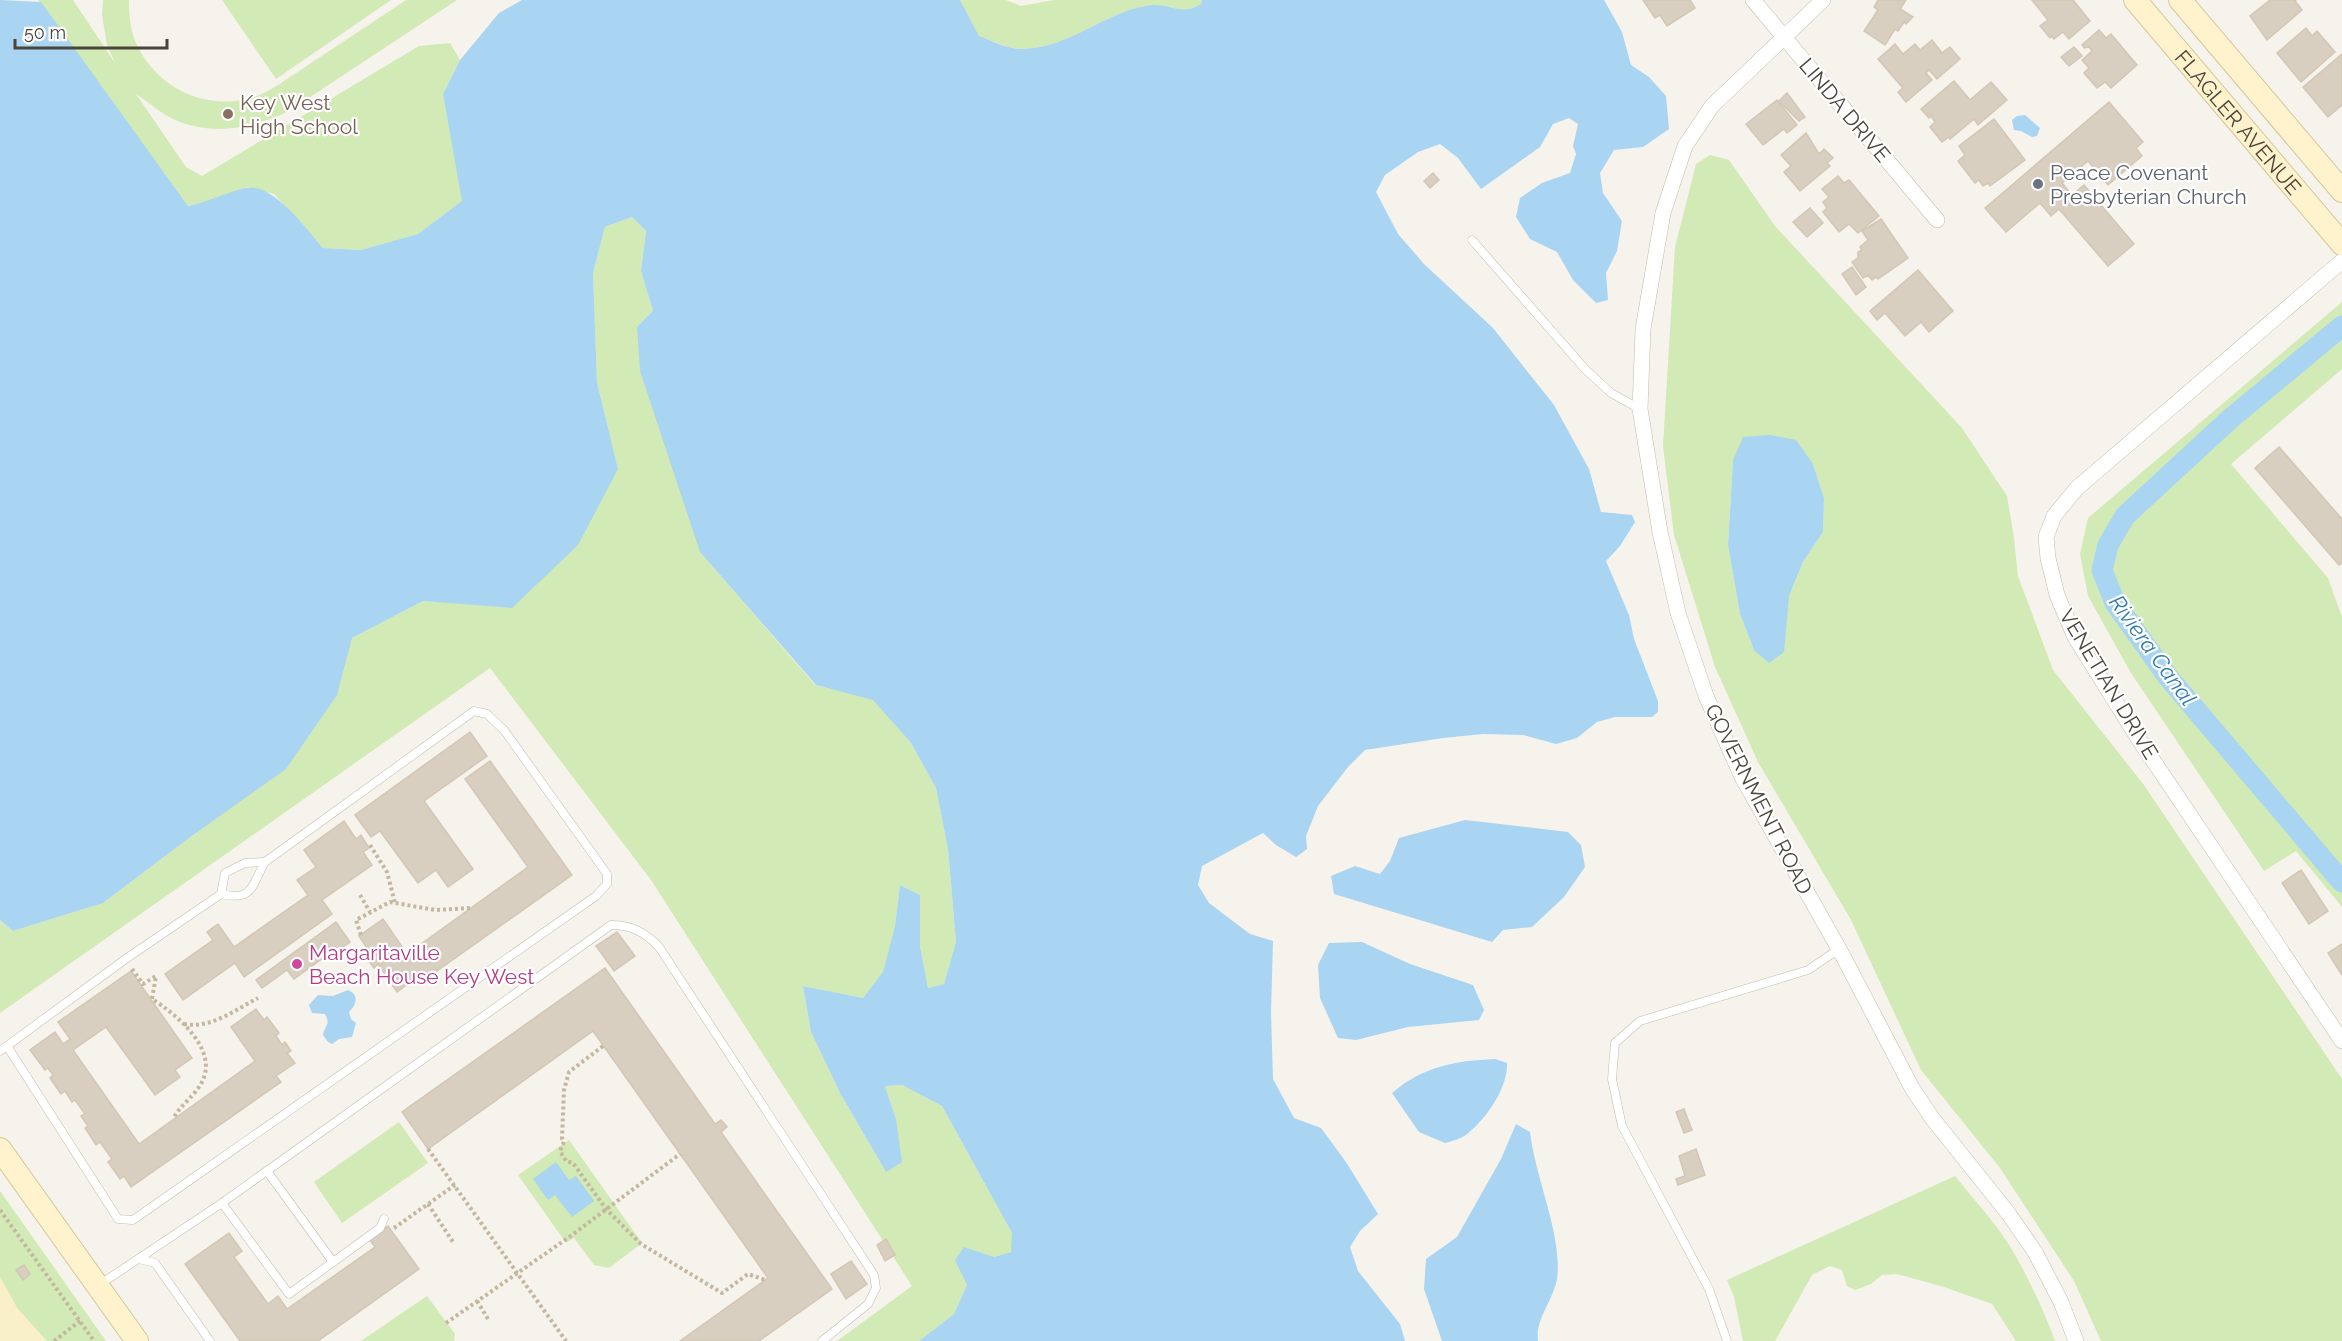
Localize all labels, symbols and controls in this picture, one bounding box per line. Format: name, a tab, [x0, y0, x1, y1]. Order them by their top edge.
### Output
scale bar	[15, 12, 166, 50]
text: 50 m	[24, 22, 66, 43]
street label: FLAGLER AVENUE	[2170, 45, 2307, 199]
street label: LINDA DRIVE	[1794, 53, 1896, 167]
place label: Key West High School	[240, 90, 358, 139]
marker: Key West High School	[221, 107, 235, 121]
place label: Peace Covenant Presbyterian Church	[2050, 160, 2247, 209]
marker: Peace Covenant Presbyterian Church	[2031, 177, 2045, 191]
water label: Riviera Canal	[2104, 590, 2202, 711]
street label: VENETIAN DRIVE	[2054, 604, 2164, 764]
street label: GOVERNMENT ROAD	[1700, 700, 1818, 898]
place label: Margaritaville Beach House Key West	[309, 940, 534, 989]
marker: Margaritaville Beach House Key West	[290, 957, 304, 971]

